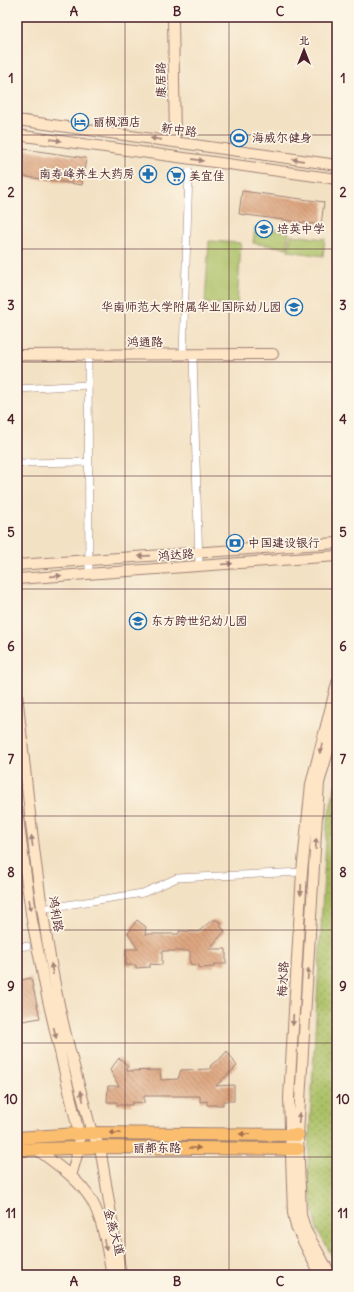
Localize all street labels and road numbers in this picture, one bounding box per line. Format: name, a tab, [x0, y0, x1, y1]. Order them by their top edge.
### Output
street label: 康居路	[153, 62, 168, 98]
street label: 新中路	[160, 120, 198, 139]
street label: 鸿通路	[127, 334, 163, 349]
street label: 鸿达路	[157, 546, 194, 563]
street label: 鸿利路	[46, 895, 67, 933]
street label: 梅水路	[274, 961, 291, 997]
street label: 丽都东路	[133, 1140, 181, 1155]
street label: 金燕大道	[101, 1207, 128, 1257]

